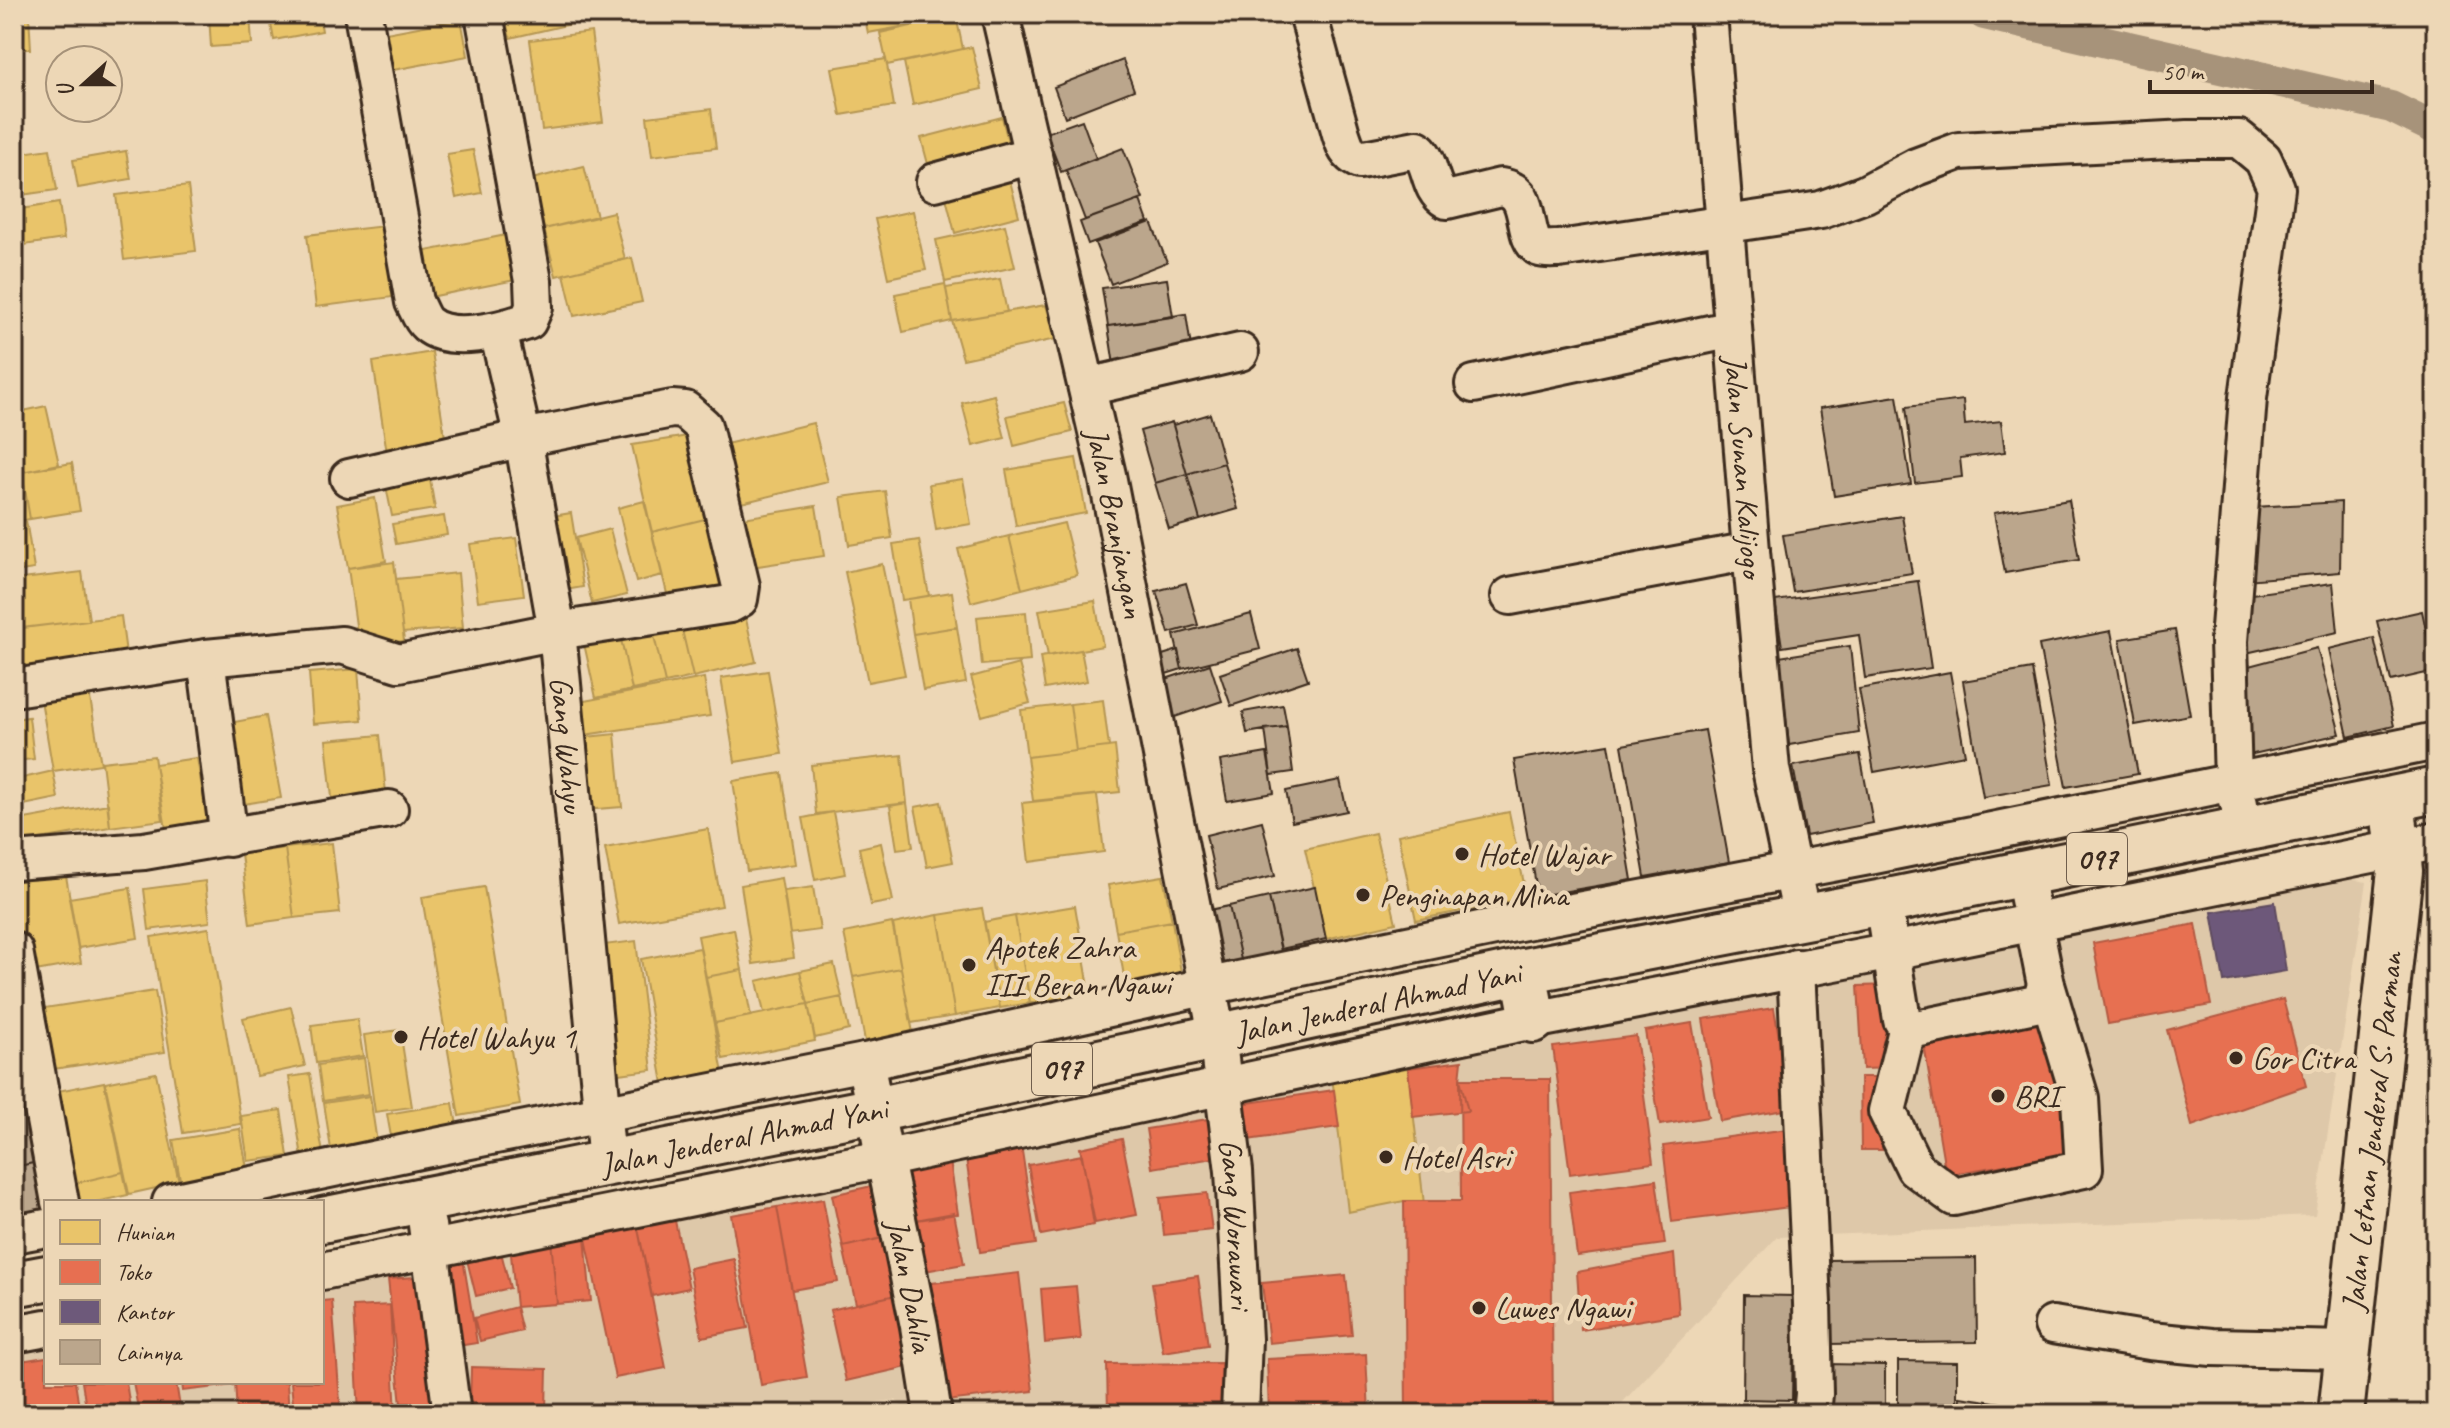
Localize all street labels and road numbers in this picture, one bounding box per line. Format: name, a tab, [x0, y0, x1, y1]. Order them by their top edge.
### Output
street label: Jalan Sunan Kalijogo	[1714, 352, 1774, 583]
street label: Jalan Branjangan	[1075, 422, 1155, 622]
street label: Gang Wahyu	[540, 675, 594, 817]
road number: 097	[2067, 833, 2127, 885]
street label: Jalan Letnan Jenderal S. Parman	[2332, 948, 2412, 1315]
street label: Jalan Jenderal Ahmad Yani	[1229, 951, 1528, 1054]
road number: 097	[1032, 1043, 1092, 1095]
street label: Jalan Jenderal Ahmad Yani	[595, 1087, 895, 1186]
street label: Gang Worawari	[1209, 1137, 1262, 1314]
street label: Jalan Dahlia	[876, 1214, 943, 1357]

